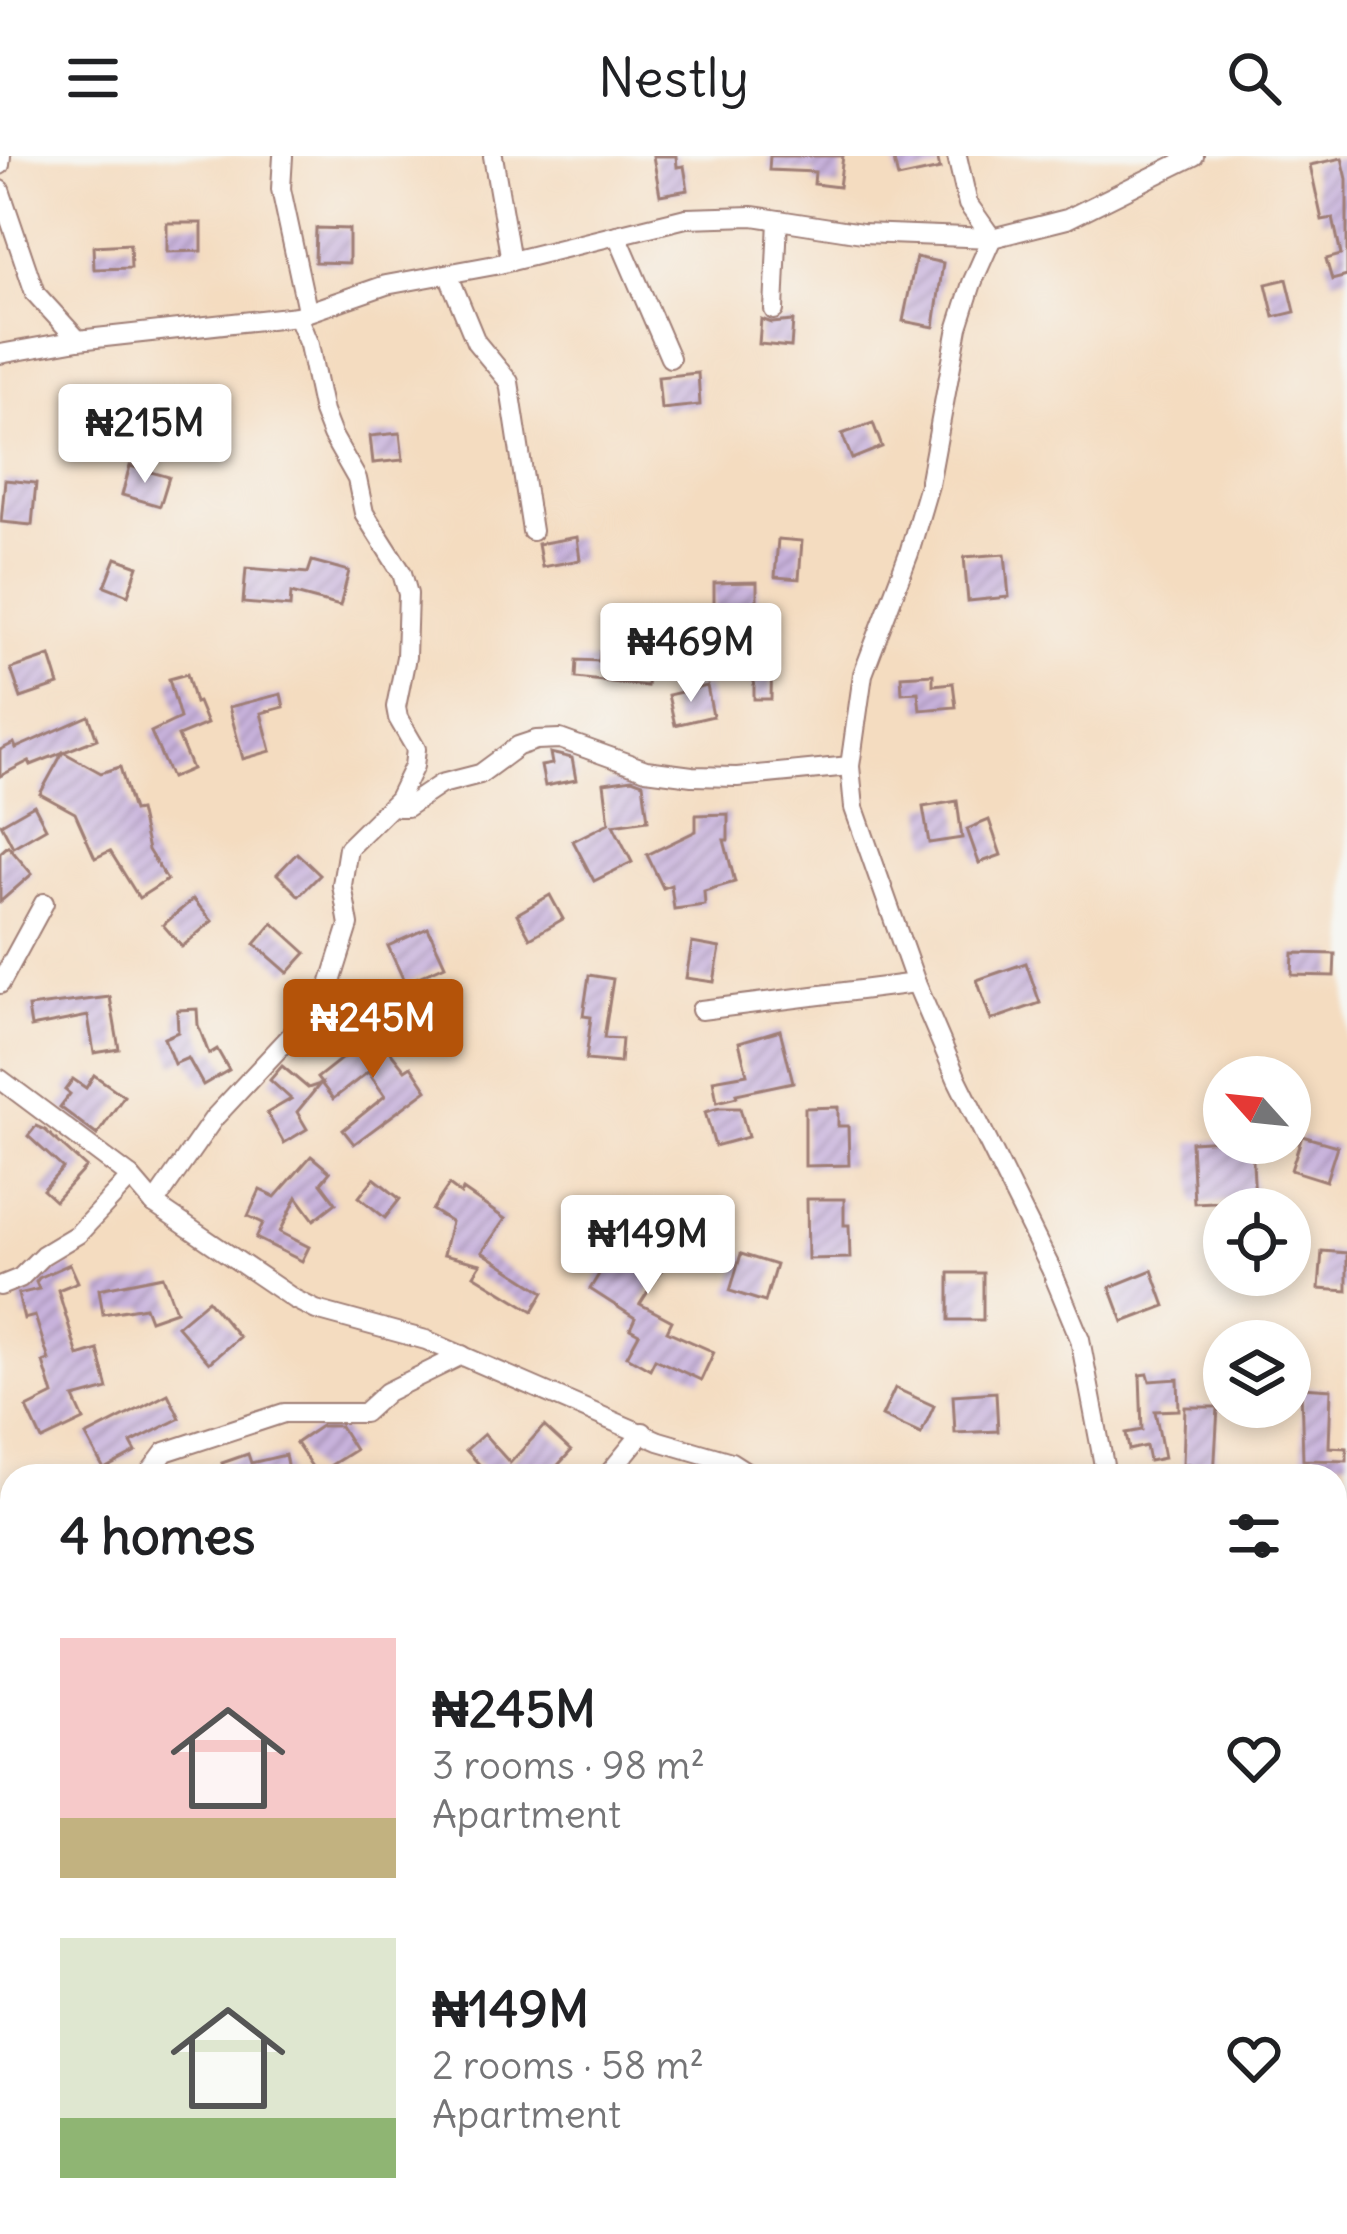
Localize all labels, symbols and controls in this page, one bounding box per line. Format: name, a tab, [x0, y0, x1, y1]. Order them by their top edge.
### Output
text: Nestly	[598, 44, 749, 112]
icon: menu	[60, 45, 126, 111]
icon: search	[1221, 45, 1287, 111]
pin: ₦215M	[61, 384, 229, 486]
text: ₦215M	[85, 398, 205, 447]
pin: ₦469M	[607, 603, 775, 705]
text: ₦469M	[627, 617, 755, 666]
pin: ₦245M	[289, 979, 457, 1081]
text: ₦245M	[310, 993, 436, 1042]
north arrow	[1203, 1056, 1311, 1164]
map controls	[1203, 1056, 1311, 1428]
button: locate	[1203, 1188, 1311, 1296]
pin: ₦149M	[564, 1195, 732, 1297]
text: ₦149M	[588, 1209, 708, 1258]
button: layers	[1203, 1320, 1311, 1428]
icon: filters	[1221, 1503, 1287, 1569]
text: 4 homes	[60, 1504, 255, 1568]
text: ₦245M	[432, 1677, 596, 1741]
icon: home	[156, 1686, 300, 1830]
icon: heart	[1221, 1725, 1287, 1791]
text: 3 rooms · 98 m²	[432, 1741, 705, 1790]
text: Apartment	[432, 1790, 621, 1839]
text: ₦149M	[432, 1977, 589, 2041]
icon: home	[156, 1986, 300, 2130]
icon: heart	[1221, 2025, 1287, 2091]
text: 2 rooms · 58 m²	[432, 2041, 704, 2090]
text: Apartment	[432, 2090, 621, 2139]

